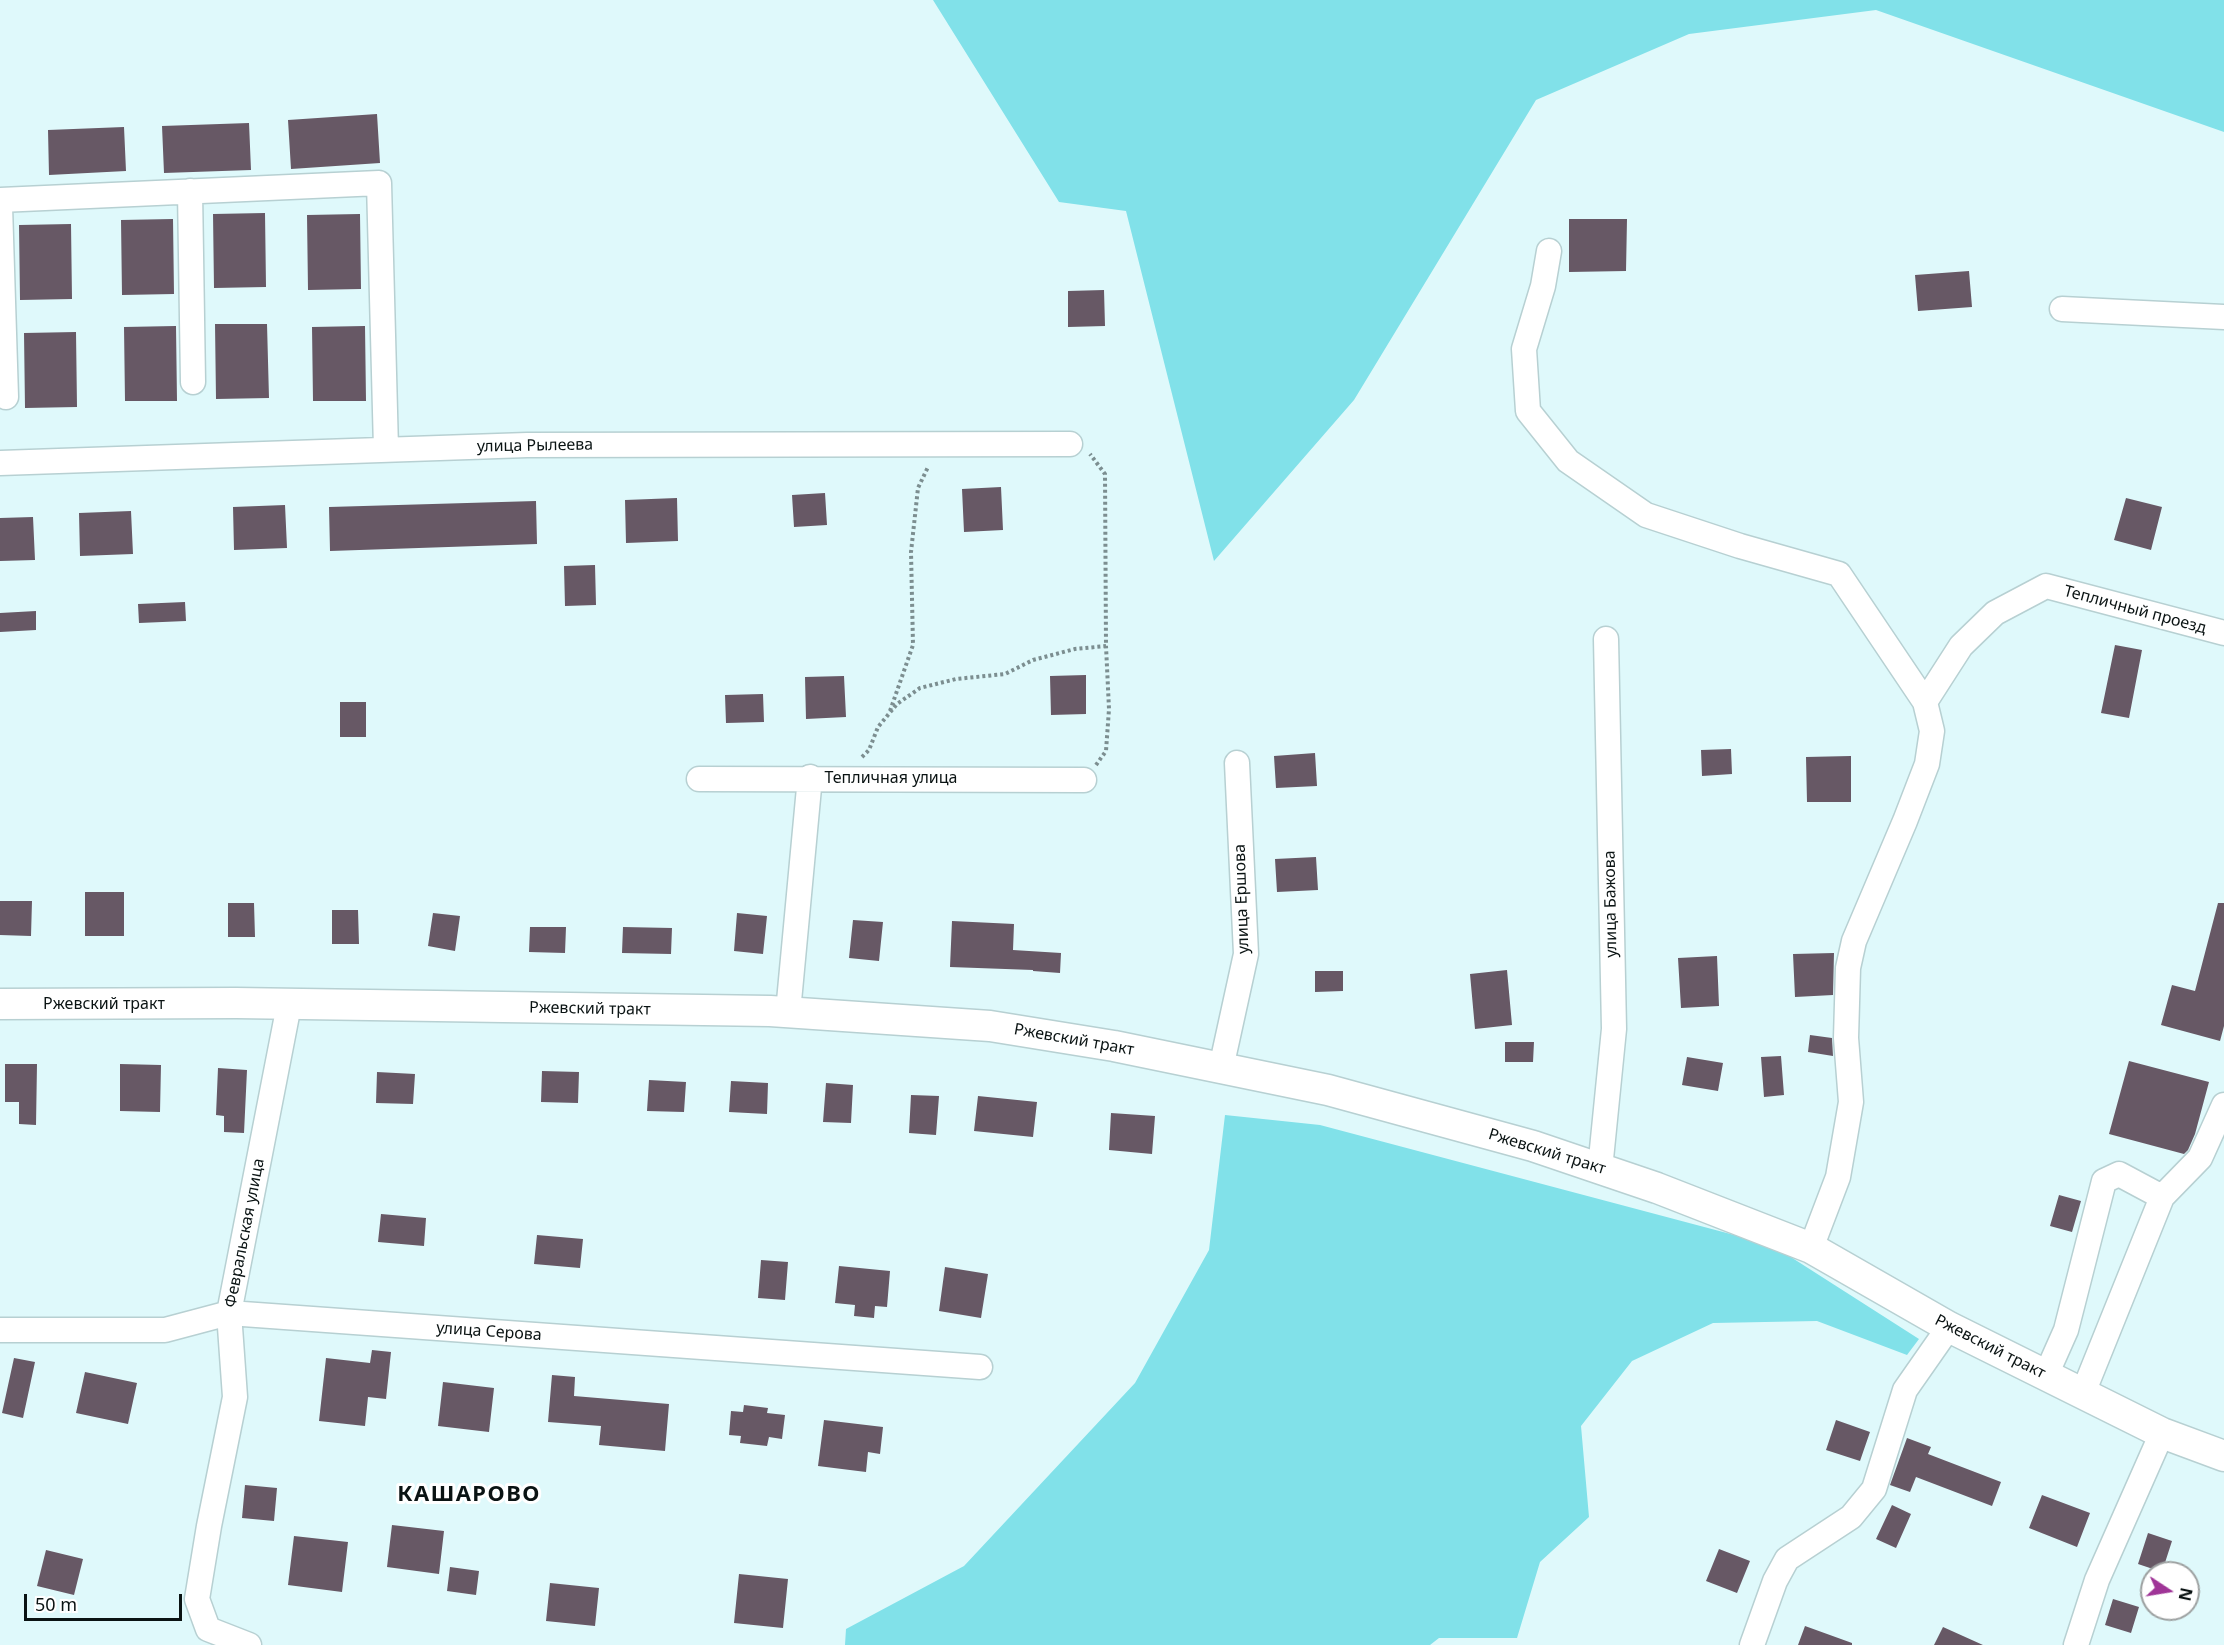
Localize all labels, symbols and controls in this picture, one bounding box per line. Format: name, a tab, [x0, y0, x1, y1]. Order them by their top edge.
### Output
street label: улица Рылеева	[477, 435, 593, 457]
street label: Тепличный проезд	[2062, 582, 2208, 638]
street label: Тепличная улица	[825, 768, 957, 788]
street label: улица Ершова	[1230, 844, 1254, 954]
street label: улица Бажова	[1600, 850, 1622, 958]
street label: Ржевский тракт	[43, 994, 165, 1014]
street label: Ржевский тракт	[529, 998, 651, 1020]
street label: Ржевский тракт	[1012, 1020, 1136, 1060]
street label: Ржевский тракт	[1486, 1125, 1608, 1179]
street label: Февральская улица	[221, 1157, 269, 1309]
street label: Ржевский тракт	[1931, 1311, 2049, 1383]
street label: улица Серова	[436, 1319, 542, 1345]
district label: КАШАРОВО	[397, 1482, 541, 1508]
north arrow	[2140, 1561, 2200, 1621]
scale bar	[27, 1582, 184, 1620]
text: N	[2174, 1586, 2198, 1603]
text: 50 m	[35, 1592, 77, 1616]

